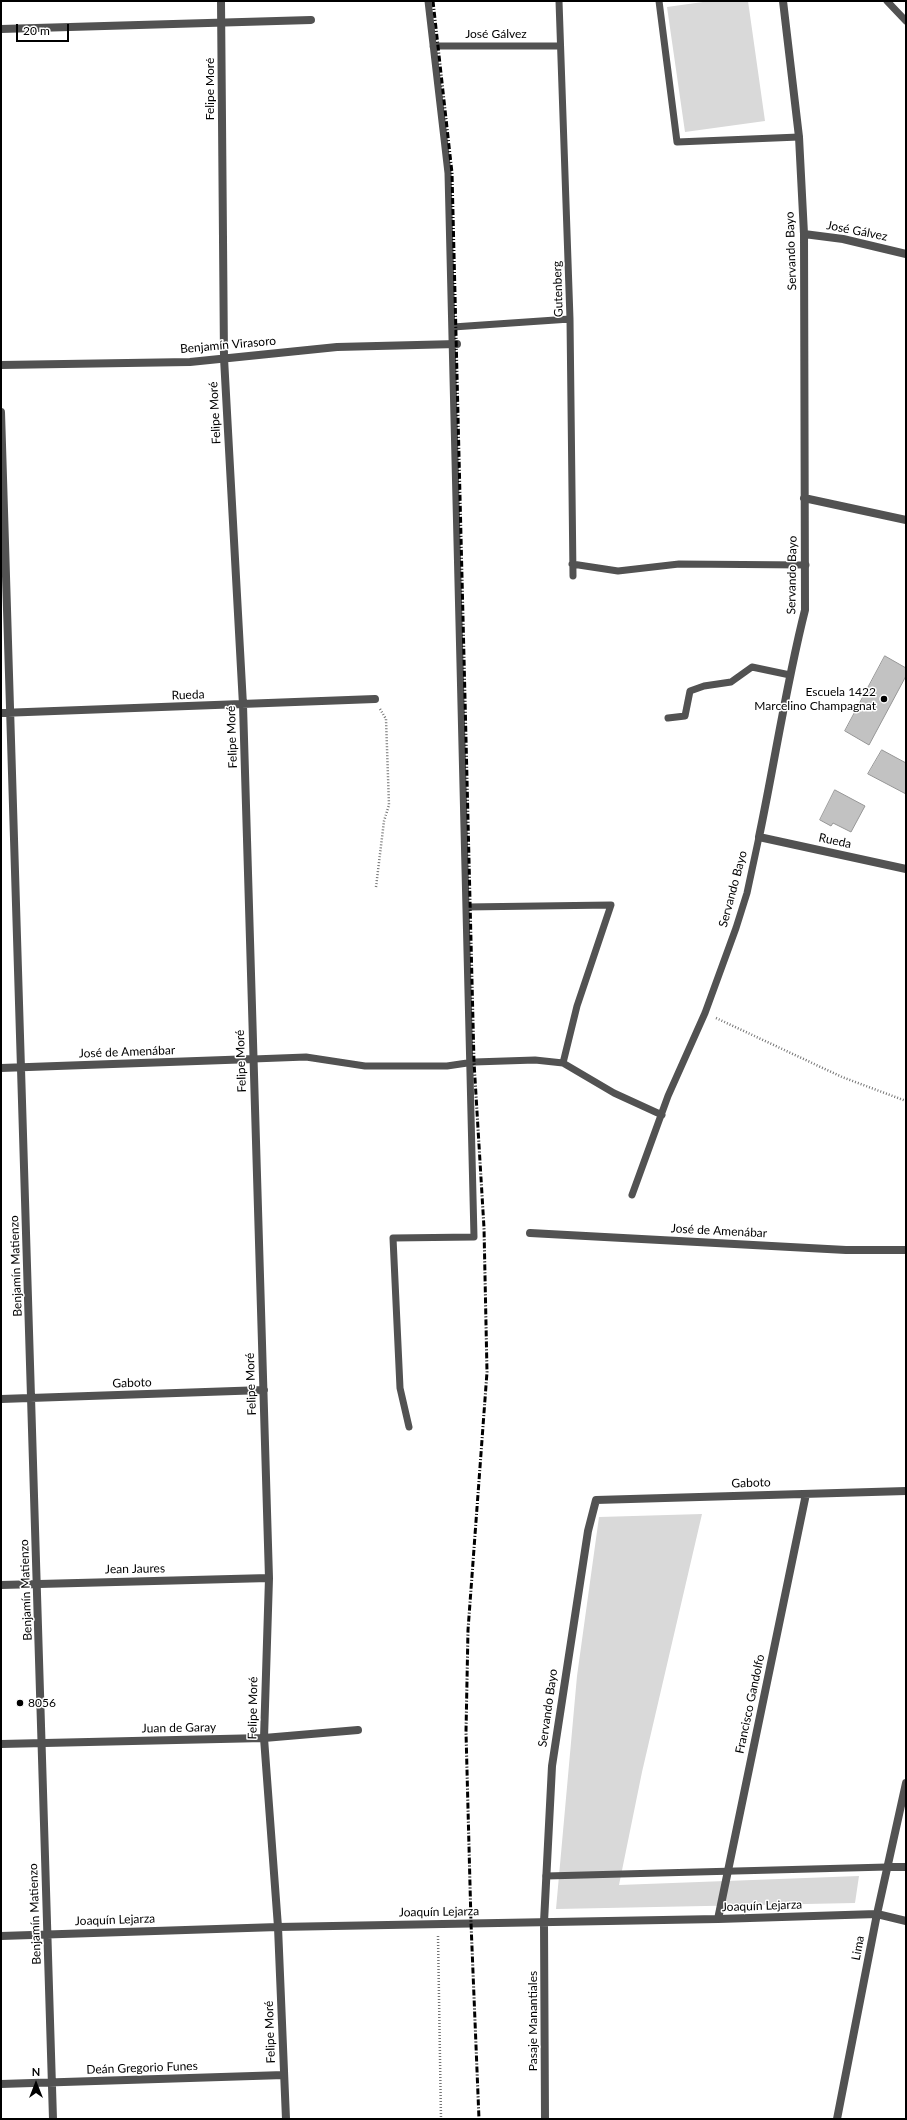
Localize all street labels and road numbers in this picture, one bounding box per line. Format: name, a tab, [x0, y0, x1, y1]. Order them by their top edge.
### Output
street label: José Gálvez	[465, 27, 527, 41]
street label: Felipe Moré	[203, 58, 217, 120]
street label: Servando Bayo	[782, 211, 800, 291]
street label: José Gálvez	[825, 218, 889, 244]
street label: Gutenberg	[550, 261, 566, 317]
street label: Benjamín Virasoro	[179, 334, 277, 356]
street label: Felipe Moré	[206, 381, 224, 445]
street label: Servando Bayo	[784, 535, 800, 615]
street label: Rueda	[171, 687, 205, 703]
street label: Felipe Moré	[224, 705, 240, 769]
street label: Rueda	[817, 831, 853, 851]
street label: Servando Bayo	[716, 849, 750, 929]
street label: Felipe Moré	[233, 1029, 249, 1093]
street label: José de Amenábar	[79, 1043, 175, 1061]
street label: Benjamín Matienzo	[7, 1215, 25, 1317]
street label: José de Amenábar	[670, 1221, 768, 1241]
street label: Felipe Moré	[243, 1352, 259, 1416]
street label: Gaboto	[112, 1375, 152, 1391]
street label: Gaboto	[731, 1475, 771, 1491]
street label: Benjamín Matienzo	[17, 1539, 35, 1641]
street label: Jean Jaures	[105, 1561, 165, 1577]
street label: Francisco Gandolfo	[732, 1653, 768, 1755]
street label: Servando Bayo	[535, 1668, 561, 1748]
street label: Felipe Moré	[245, 1677, 261, 1739]
street label: Juan de Garay	[142, 1720, 216, 1736]
street label: Benjamín Matienzo	[26, 1863, 44, 1965]
street label: Joaquín Lejarza	[722, 1897, 802, 1915]
street label: Joaquín Lejarza	[399, 1904, 479, 1920]
street label: Joaquín Lejarza	[75, 1911, 155, 1929]
street label: Lima	[849, 1934, 867, 1962]
street label: Pasaje Manantiales	[526, 1971, 540, 2071]
street label: Felipe Moré	[262, 2000, 278, 2064]
street label: Deán Gregorio Funes	[86, 2059, 198, 2077]

